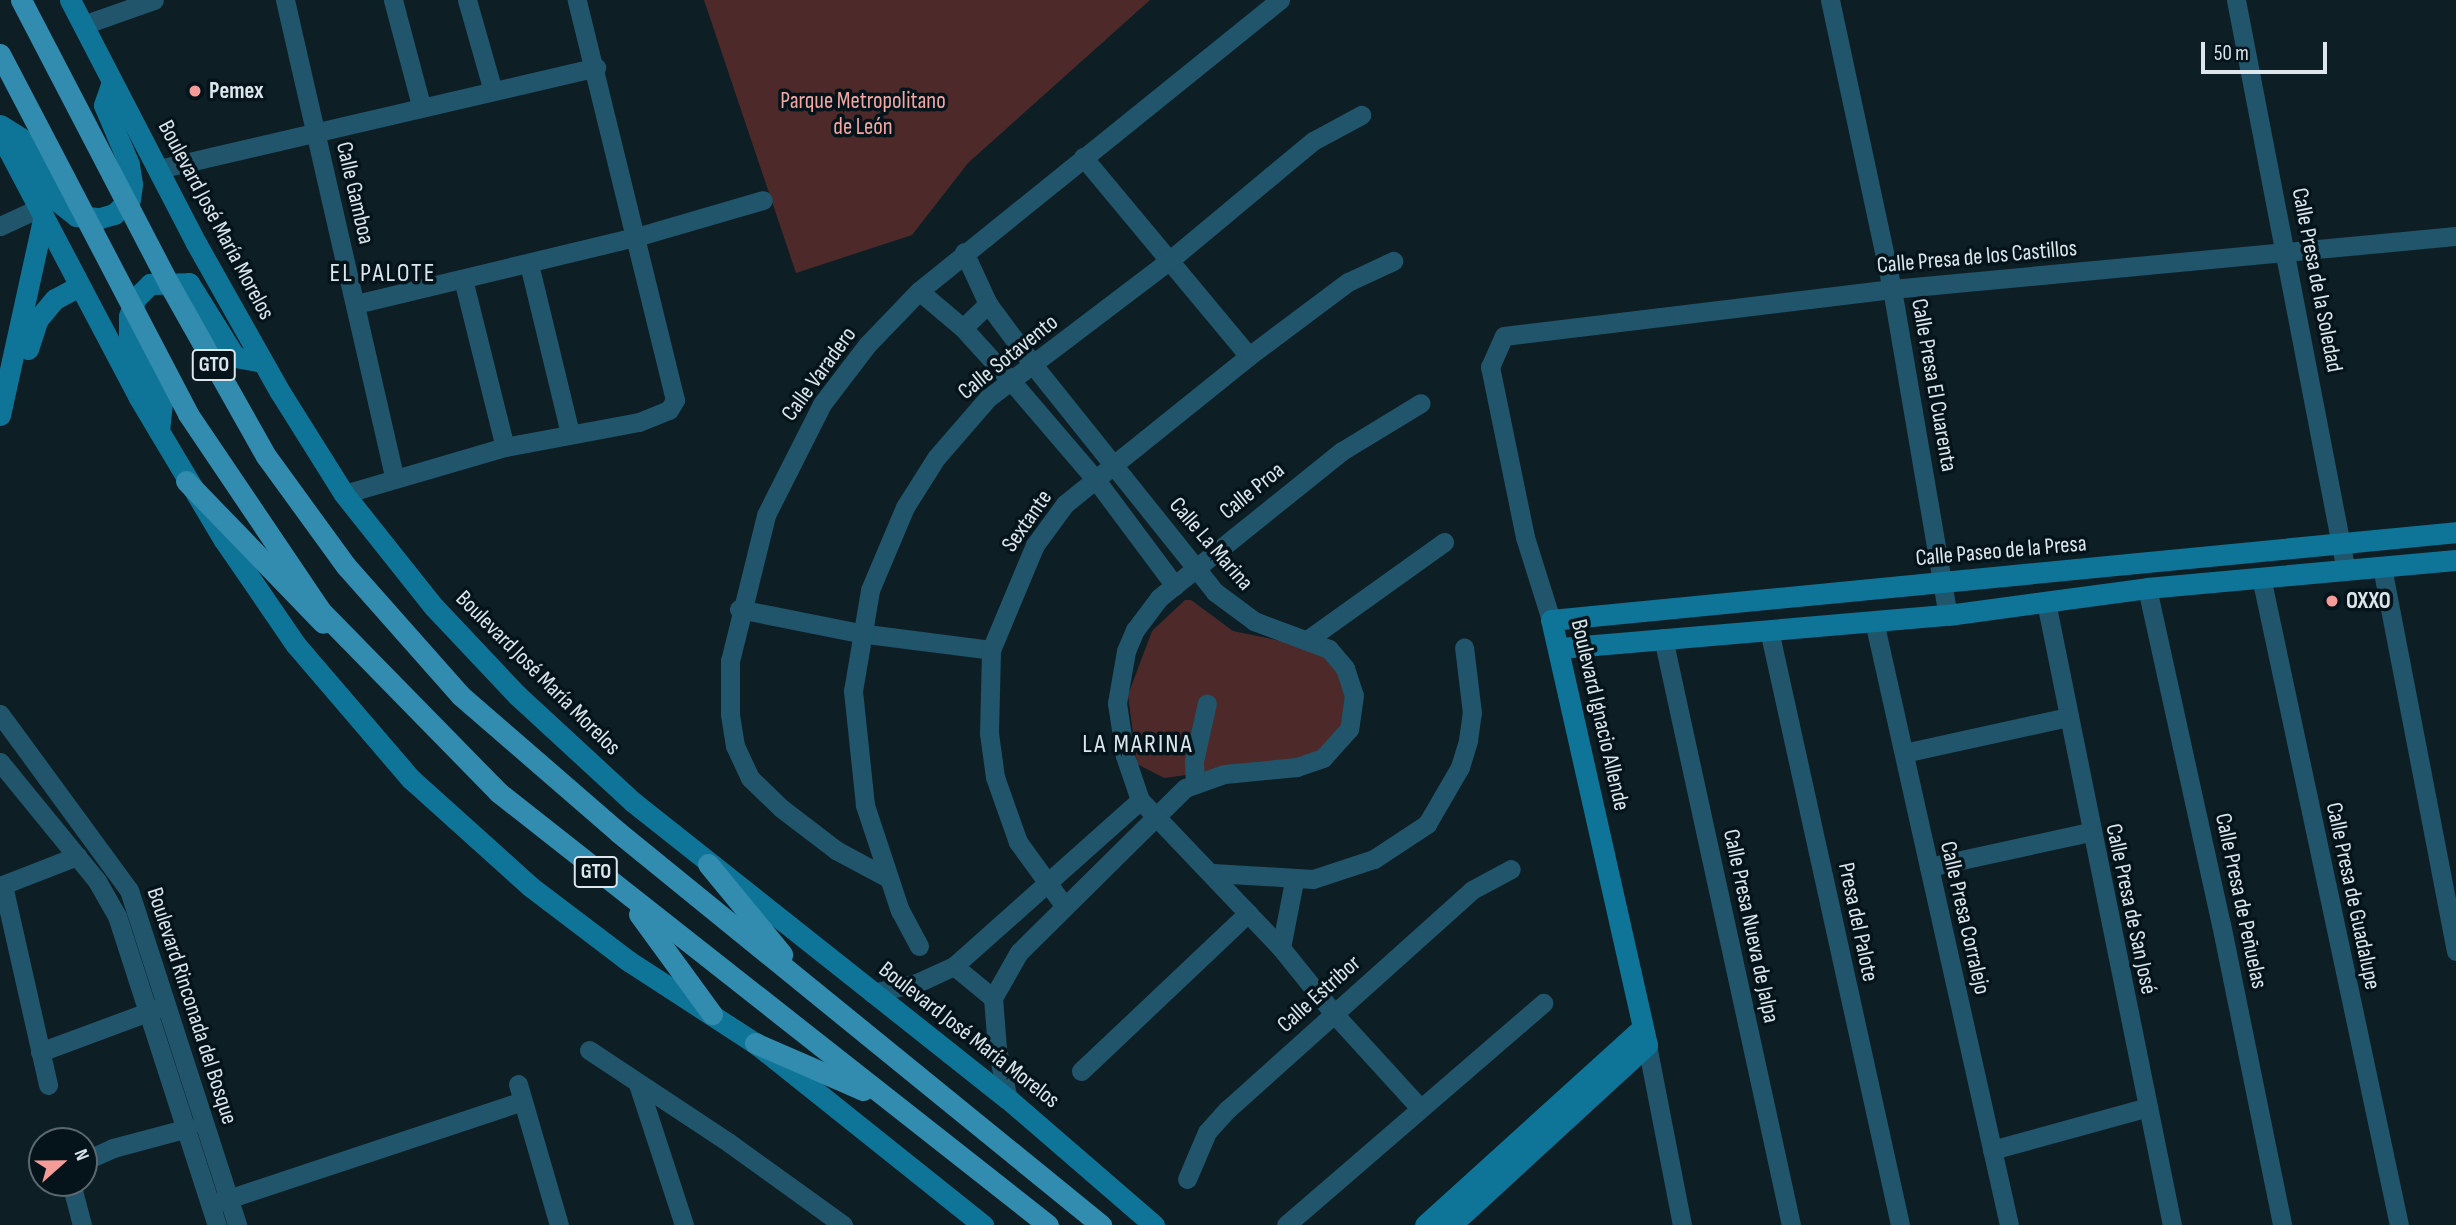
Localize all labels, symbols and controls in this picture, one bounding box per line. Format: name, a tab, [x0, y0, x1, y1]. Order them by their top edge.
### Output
scale bar	[2204, 28, 2330, 72]
text: 50 m	[2214, 41, 2249, 66]
place label: Pemex	[209, 77, 264, 105]
marker: Pemex	[187, 83, 203, 99]
park label: Parque Metropolitano de León	[780, 87, 946, 141]
street label: Boulevard José María Morelos	[152, 116, 280, 324]
street label: Calle Gamboa	[330, 139, 380, 247]
street label: Calle Presa de la Soledad	[2286, 185, 2348, 375]
street label: Calle Presa de los Castillos	[1876, 235, 2078, 279]
district label: EL PALOTE	[331, 258, 435, 290]
street label: Calle Presa El Cuarenta	[1905, 296, 1963, 474]
street label: Calle Sotavento	[953, 308, 1063, 406]
street label: Calle Varadero	[776, 322, 862, 426]
road number: GTO	[191, 348, 237, 382]
street label: Calle Proa	[1214, 457, 1290, 525]
street label: Sextante	[996, 485, 1058, 557]
street label: Calle La Marina	[1163, 492, 1259, 596]
street label: Calle Paseo de la Presa	[1914, 530, 2088, 572]
street label: Boulevard José María Morelos	[450, 585, 626, 761]
place label: OXXO	[2346, 587, 2391, 615]
marker: OXXO	[2324, 593, 2340, 609]
street label: Boulevard Ignacio Allende	[1565, 617, 1635, 813]
district label: LA MARINA	[1083, 729, 1193, 761]
street label: Calle Presa de Guadalupe	[2320, 800, 2386, 992]
street label: Calle Presa de Peñuelas	[2209, 811, 2273, 991]
street label: Calle Presa de San José	[2099, 821, 2163, 997]
street label: Calle Presa Nueva de Jalpa	[1717, 827, 1785, 1025]
street label: Calle Presa Corralejo	[1934, 839, 1996, 997]
road number: GTO	[573, 854, 619, 890]
street label: Presa del Palote	[1832, 860, 1884, 984]
street label: Boulevard Rinconada del Bosque	[141, 884, 243, 1128]
street label: Calle Estribor	[1272, 949, 1366, 1039]
street label: Boulevard José María Morelos	[873, 956, 1065, 1114]
north arrow	[28, 1127, 98, 1197]
text: N	[69, 1146, 94, 1164]

